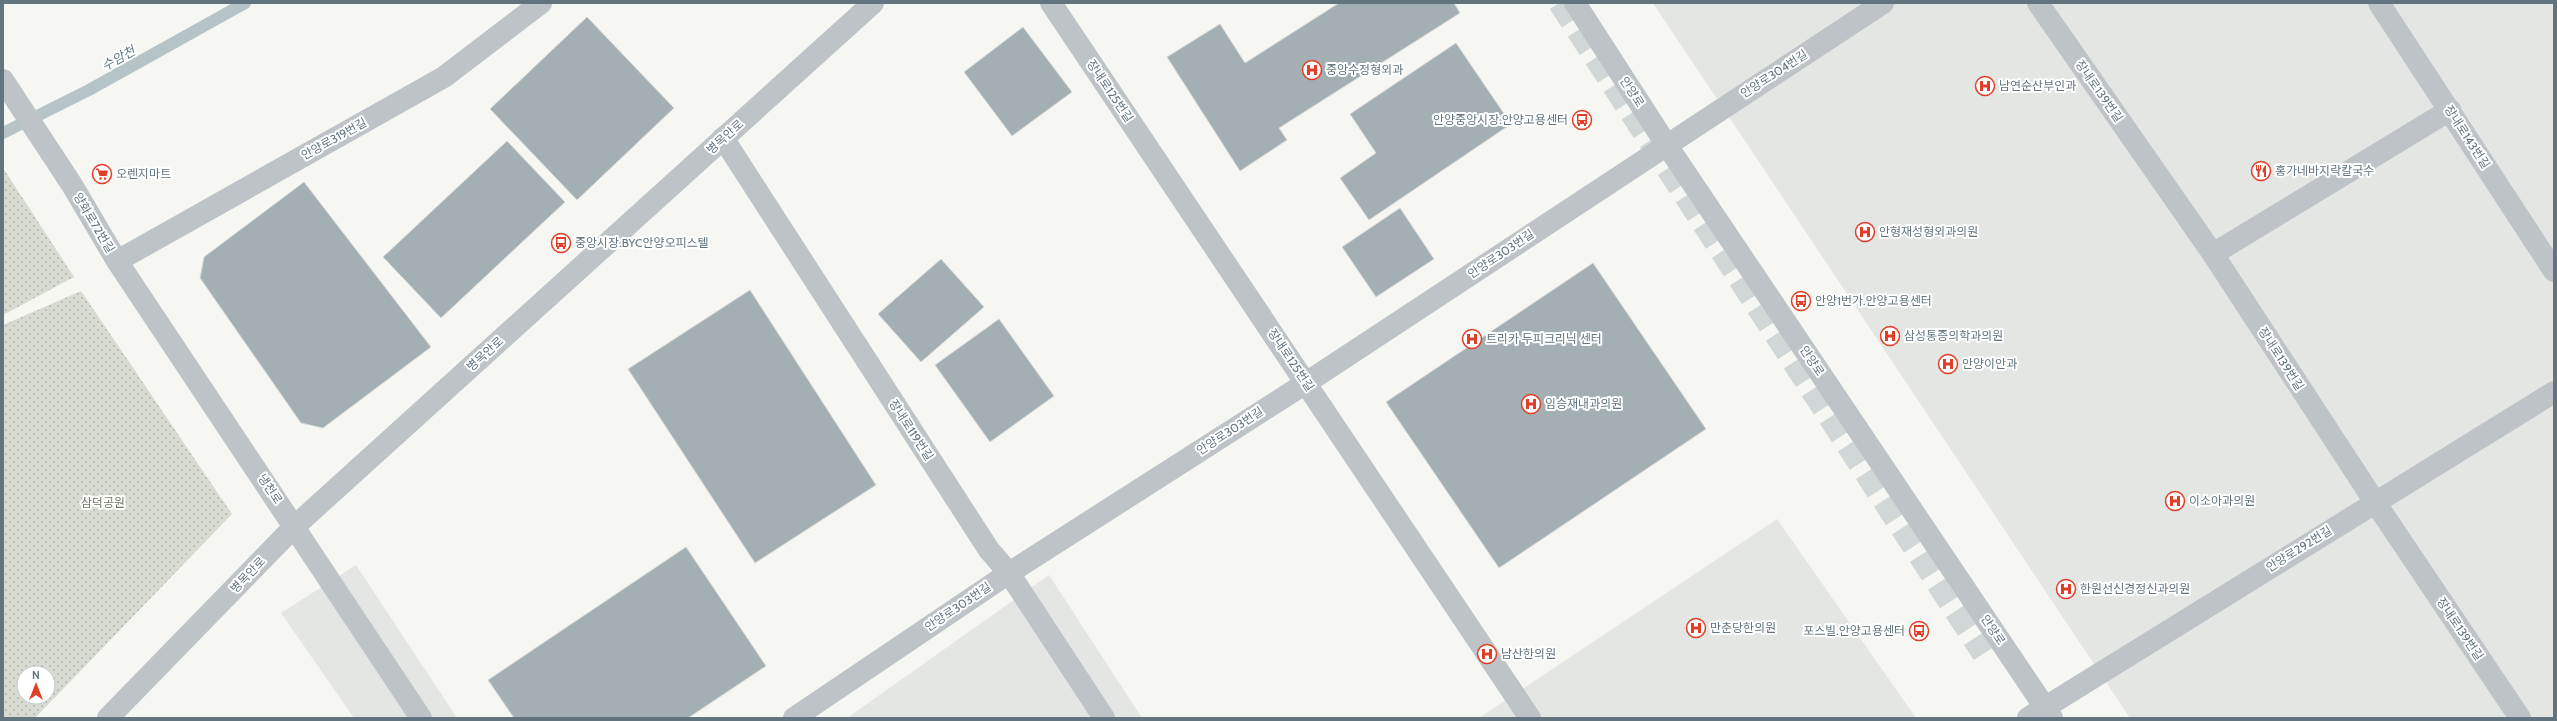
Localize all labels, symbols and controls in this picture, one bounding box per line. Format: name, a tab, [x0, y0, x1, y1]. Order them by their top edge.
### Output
water label: 수암천	[98, 42, 138, 74]
street label: 안양로304번길	[1737, 46, 1810, 101]
street label: 장내로125번길	[1084, 57, 1137, 125]
street label: 장내로139번길	[2072, 57, 2126, 125]
hospital icon: 중앙수정형외과	[1301, 59, 1323, 81]
place label: 중앙수정형외과	[1326, 62, 1403, 77]
street label: 안양로	[1617, 74, 1648, 110]
hospital icon: 남연순산부인과	[1974, 75, 1996, 97]
place label: 남연순산부인과	[1999, 78, 2076, 93]
street label: 장내로143번길	[2441, 102, 2493, 171]
bus stop icon: 안양중앙시장.안양고용센터	[1571, 109, 1593, 131]
place label: 안양중앙시장.안양고용센터	[1433, 112, 1568, 127]
street label: 안양로319번길	[298, 114, 369, 163]
street label: 병목안로	[703, 116, 746, 157]
restaurant icon: 홍가네바지락칼국수	[2250, 160, 2272, 182]
supermarket icon: 오렌지마트	[91, 163, 113, 185]
place label: 홍가네바지락칼국수	[2275, 163, 2374, 178]
place label: 오렌지마트	[116, 166, 171, 181]
street label: 양화로72번길	[71, 190, 118, 256]
hospital icon: 안형재성형외과의원	[1854, 221, 1876, 243]
place label: 안형재성형외과의원	[1879, 224, 1978, 239]
street label: 안양로303번길	[1465, 226, 1537, 281]
bus stop icon: 중앙시장.BYC안양오피스텔	[550, 232, 572, 254]
place label: 중앙시장.BYC안양오피스텔	[575, 235, 709, 250]
bus stop icon: 안양1번가.안양고용센터	[1790, 290, 1812, 312]
place label: 안양1번가.안양고용센터	[1815, 293, 1932, 308]
street label: 장내로139번길	[2255, 324, 2307, 393]
hospital icon: 삼성통증의학과의원	[1879, 325, 1901, 347]
street label: 장내로125번길	[1265, 326, 1318, 394]
hospital icon: 트리카 두피크리닉 센터	[1461, 328, 1483, 350]
place label: 삼성통증의학과의원	[1904, 328, 2003, 343]
place label: 트리카 두피크리닉 센터	[1486, 331, 1602, 346]
street label: 병목안로	[463, 333, 506, 374]
street label: 안양로	[1797, 343, 1828, 379]
hospital icon: 안양이안과	[1937, 353, 1959, 375]
place label: 안양이안과	[1962, 356, 2017, 371]
hospital icon: 임승재내과의원	[1520, 393, 1542, 415]
street label: 장내로119번길	[886, 396, 937, 463]
place label: 임승재내과의원	[1545, 396, 1622, 411]
street label: 안양로303번길	[1194, 403, 1266, 458]
street label: 냉천로	[255, 471, 286, 507]
hospital icon: 이소아과의원	[2164, 490, 2186, 512]
place label: 이소아과의원	[2189, 493, 2255, 508]
park label: 삼덕공원	[81, 495, 125, 510]
street label: 안양로292번길	[2263, 522, 2334, 575]
street label: 병목안로	[227, 554, 268, 596]
hospital icon: 한원선신경정신과의원	[2055, 578, 2077, 600]
street label: 안양로303번길	[922, 579, 994, 634]
place label: 한원선신경정신과의원	[2080, 581, 2190, 596]
street label: 장내로139번길	[2434, 595, 2487, 663]
street label: 안양로	[1978, 612, 2009, 648]
hospital icon: 만춘당한의원	[1685, 617, 1707, 639]
place label: 만춘당한의원	[1710, 620, 1776, 635]
bus stop icon: 포스빌.안양고용센터	[1908, 620, 1930, 642]
place label: 포스빌.안양고용센터	[1803, 623, 1905, 638]
hospital icon: 남산한의원	[1476, 643, 1498, 665]
place label: 남산한의원	[1501, 646, 1556, 661]
north arrow	[16, 665, 56, 705]
text: N	[32, 668, 40, 682]

